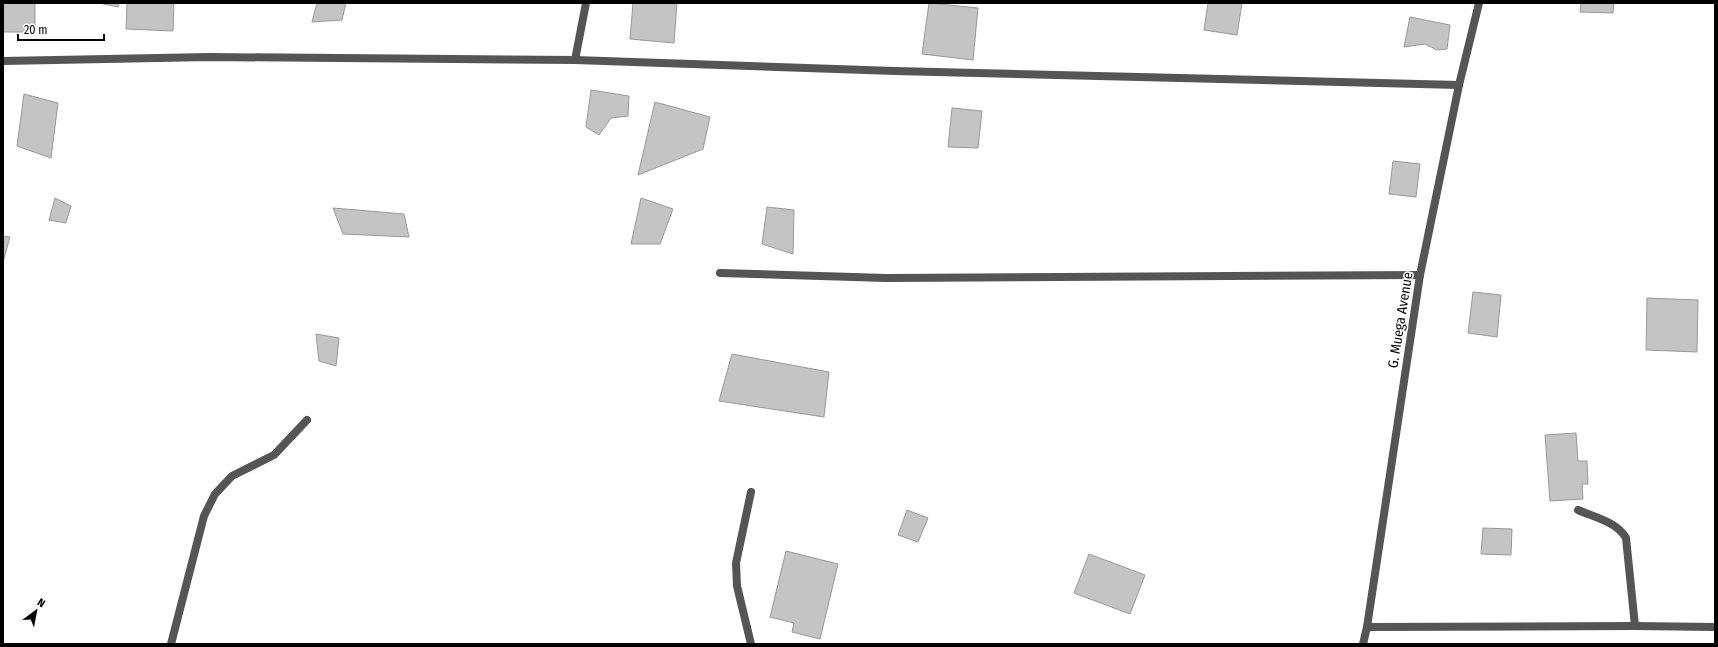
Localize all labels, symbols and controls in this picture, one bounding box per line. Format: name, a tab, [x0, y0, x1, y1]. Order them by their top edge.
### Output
scale bar	[18, 16, 104, 42]
text: 20 m	[24, 23, 48, 37]
street label: G. Muega Avenue	[1385, 271, 1416, 369]
north arrow	[16, 591, 56, 631]
text: N	[35, 596, 47, 610]

